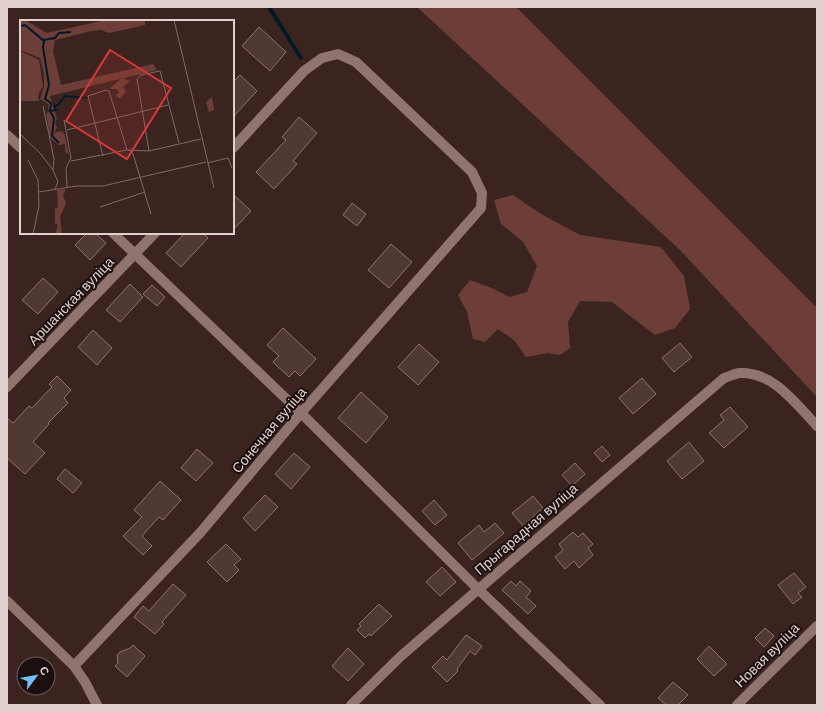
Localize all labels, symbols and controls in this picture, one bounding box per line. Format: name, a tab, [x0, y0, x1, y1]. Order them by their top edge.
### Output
inset map	[20, 20, 234, 234]
street label: Аршанская вуліца	[24, 253, 117, 348]
street label: Сонечная вуліца	[228, 383, 310, 476]
street label: Прыгарадная вуліца	[471, 479, 581, 578]
street label: Новая вуліца	[731, 619, 803, 690]
north arrow	[16, 656, 56, 696]
text: С	[37, 664, 53, 677]

